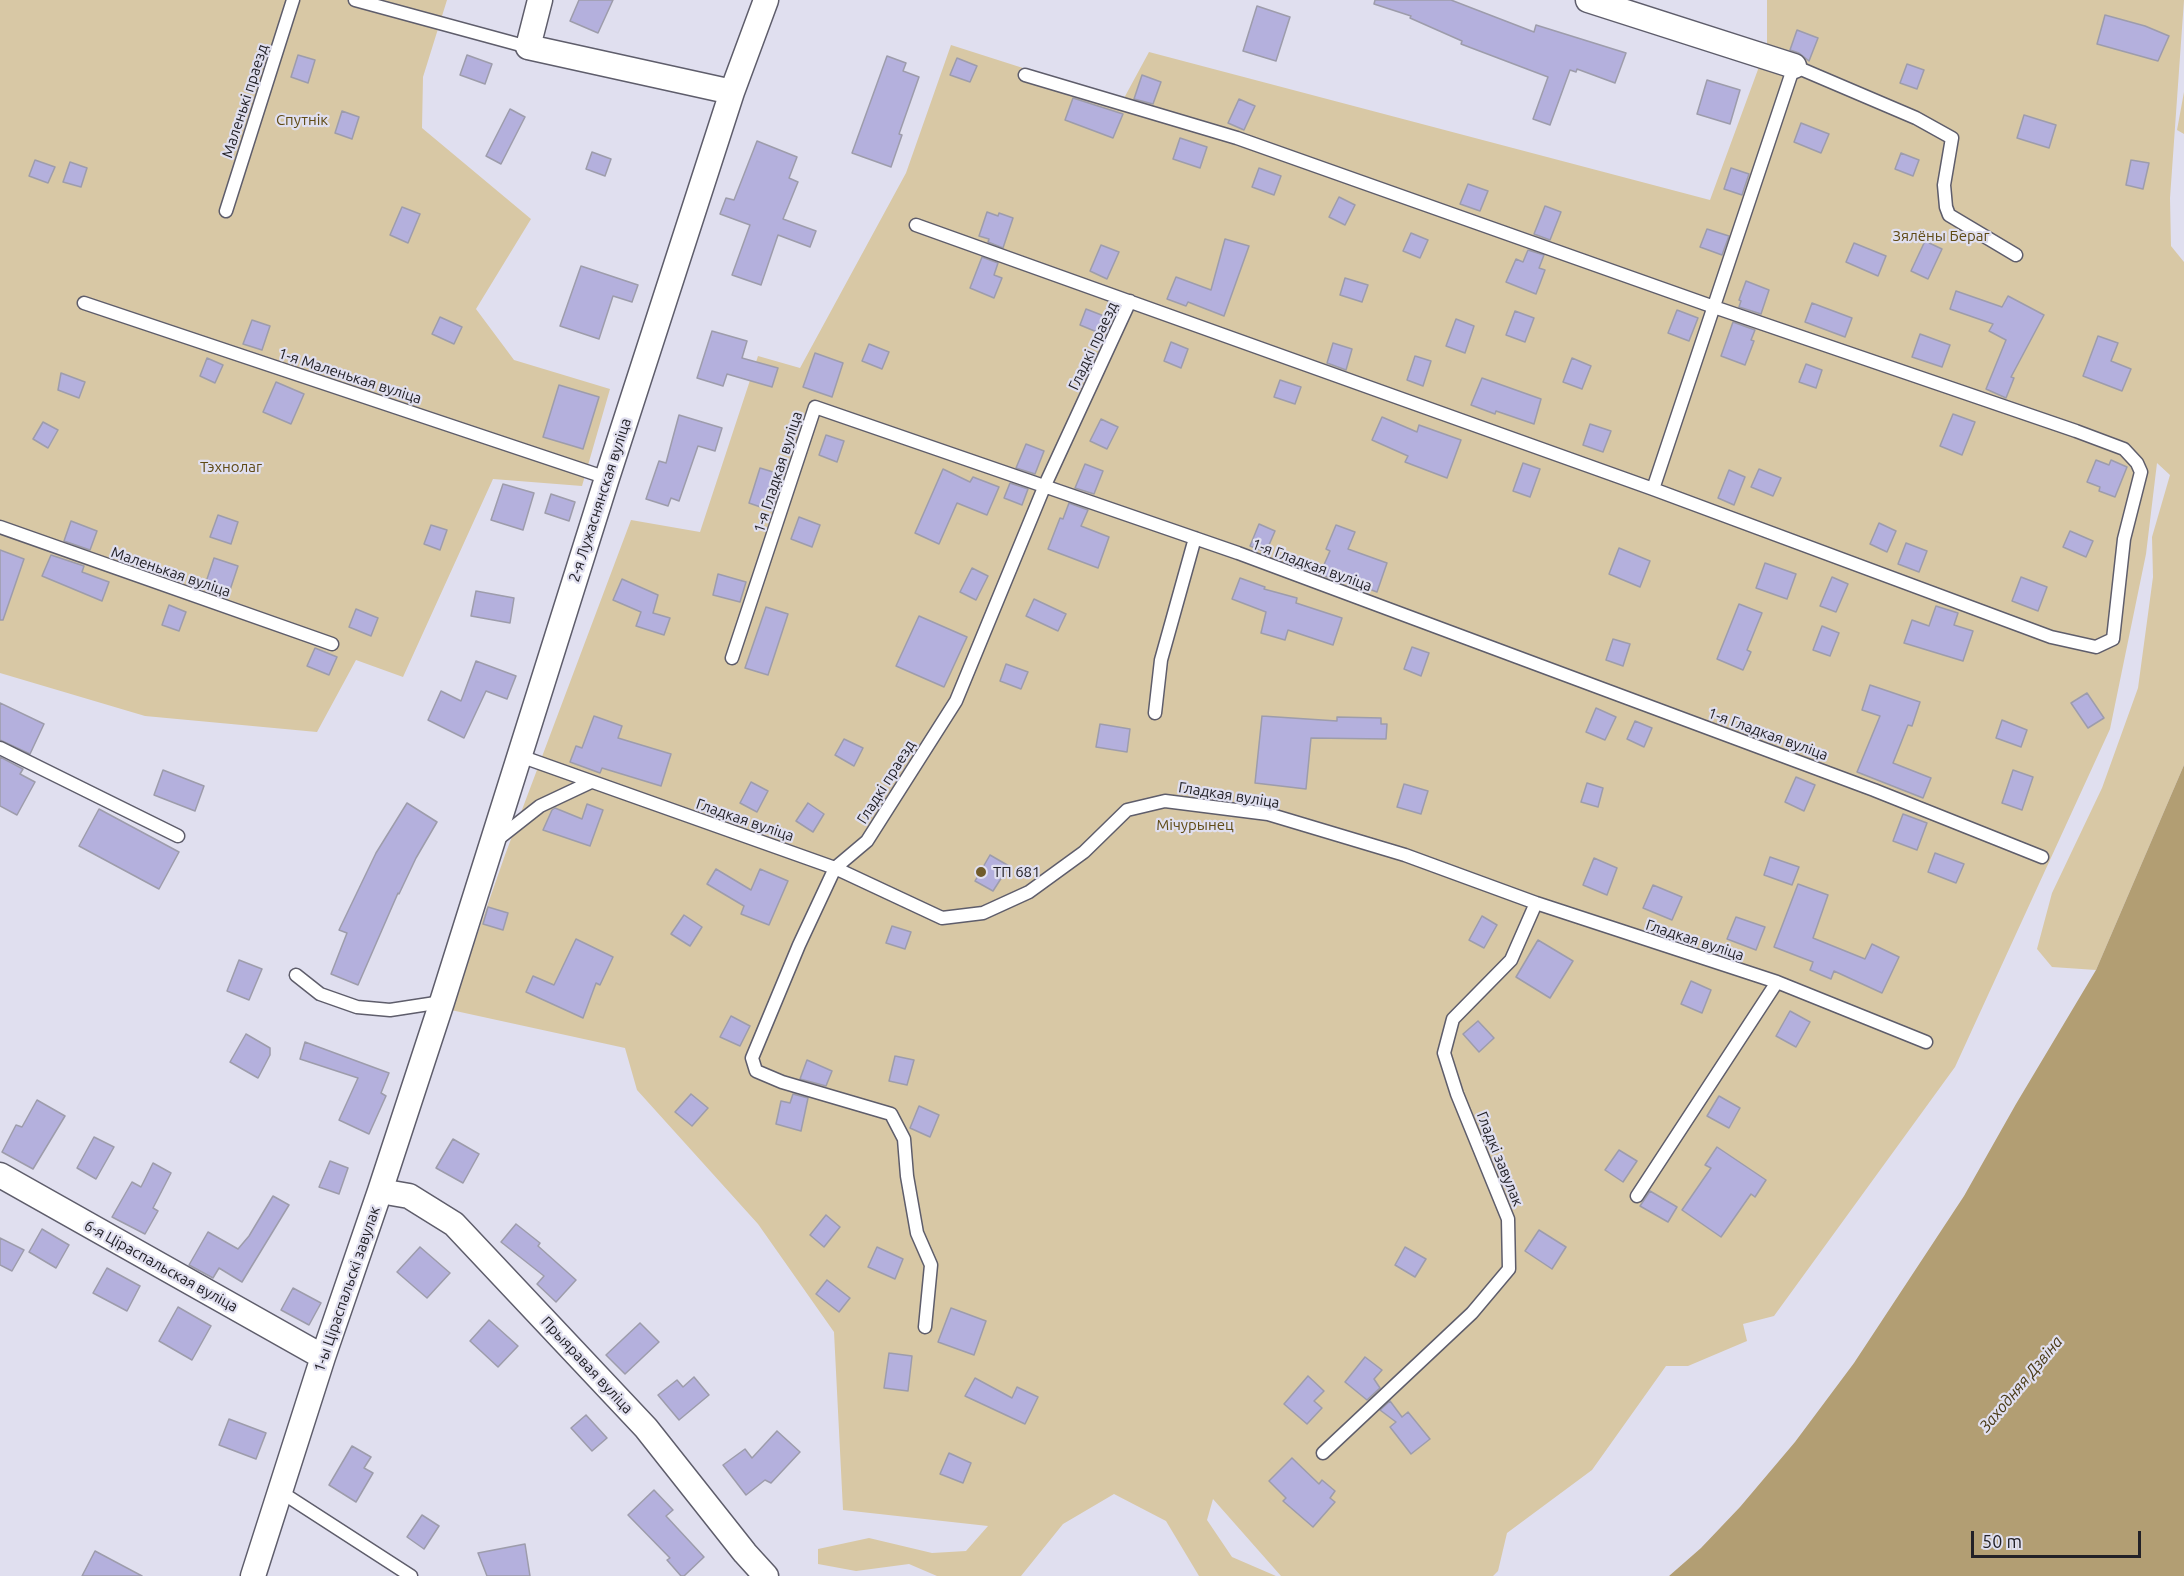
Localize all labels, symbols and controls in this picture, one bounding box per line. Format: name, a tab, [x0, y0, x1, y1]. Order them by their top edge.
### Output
street label: Маленькі праезд	[218, 42, 272, 160]
park label: Спутнік	[276, 111, 328, 129]
park label: Зялёны Бераг	[1893, 227, 1989, 245]
street label: Гладкі праезд	[1065, 299, 1121, 393]
street label: 1-я Маленькая вуліца	[276, 344, 424, 408]
street label: 1-я Гладкая вуліца	[750, 409, 806, 535]
street label: 2-я Лужаснянская вуліца	[565, 416, 635, 584]
park label: Тэхнолаг	[200, 458, 262, 476]
street label: 1-я Гладкая вуліца	[1249, 535, 1375, 595]
street label: Маленькая вуліца	[109, 543, 233, 601]
street label: 1-я Гладкая вуліца	[1705, 704, 1831, 764]
street label: Гладкі праезд	[853, 737, 919, 827]
street label: Гладкая вуліца	[1177, 778, 1281, 812]
street label: Гладкая вуліца	[694, 795, 796, 845]
park label: Мічурынец	[1156, 816, 1234, 834]
place label: ТП 681	[993, 863, 1041, 881]
marker: ТП 681	[974, 865, 988, 879]
street label: Гладкая вуліца	[1644, 916, 1746, 964]
street label: Гладкі завулак	[1473, 1109, 1527, 1209]
street label: 1-ы Ціраспальскі завулак	[310, 1204, 384, 1374]
street label: 6-я Ціраспальская вуліца	[81, 1216, 241, 1316]
street label: Прыяравая вуліца	[537, 1313, 637, 1417]
water label: Заходняя Дзвіна	[1975, 1332, 2067, 1436]
scale bar	[1974, 1519, 2144, 1557]
text: 50 m	[1982, 1531, 2022, 1551]

